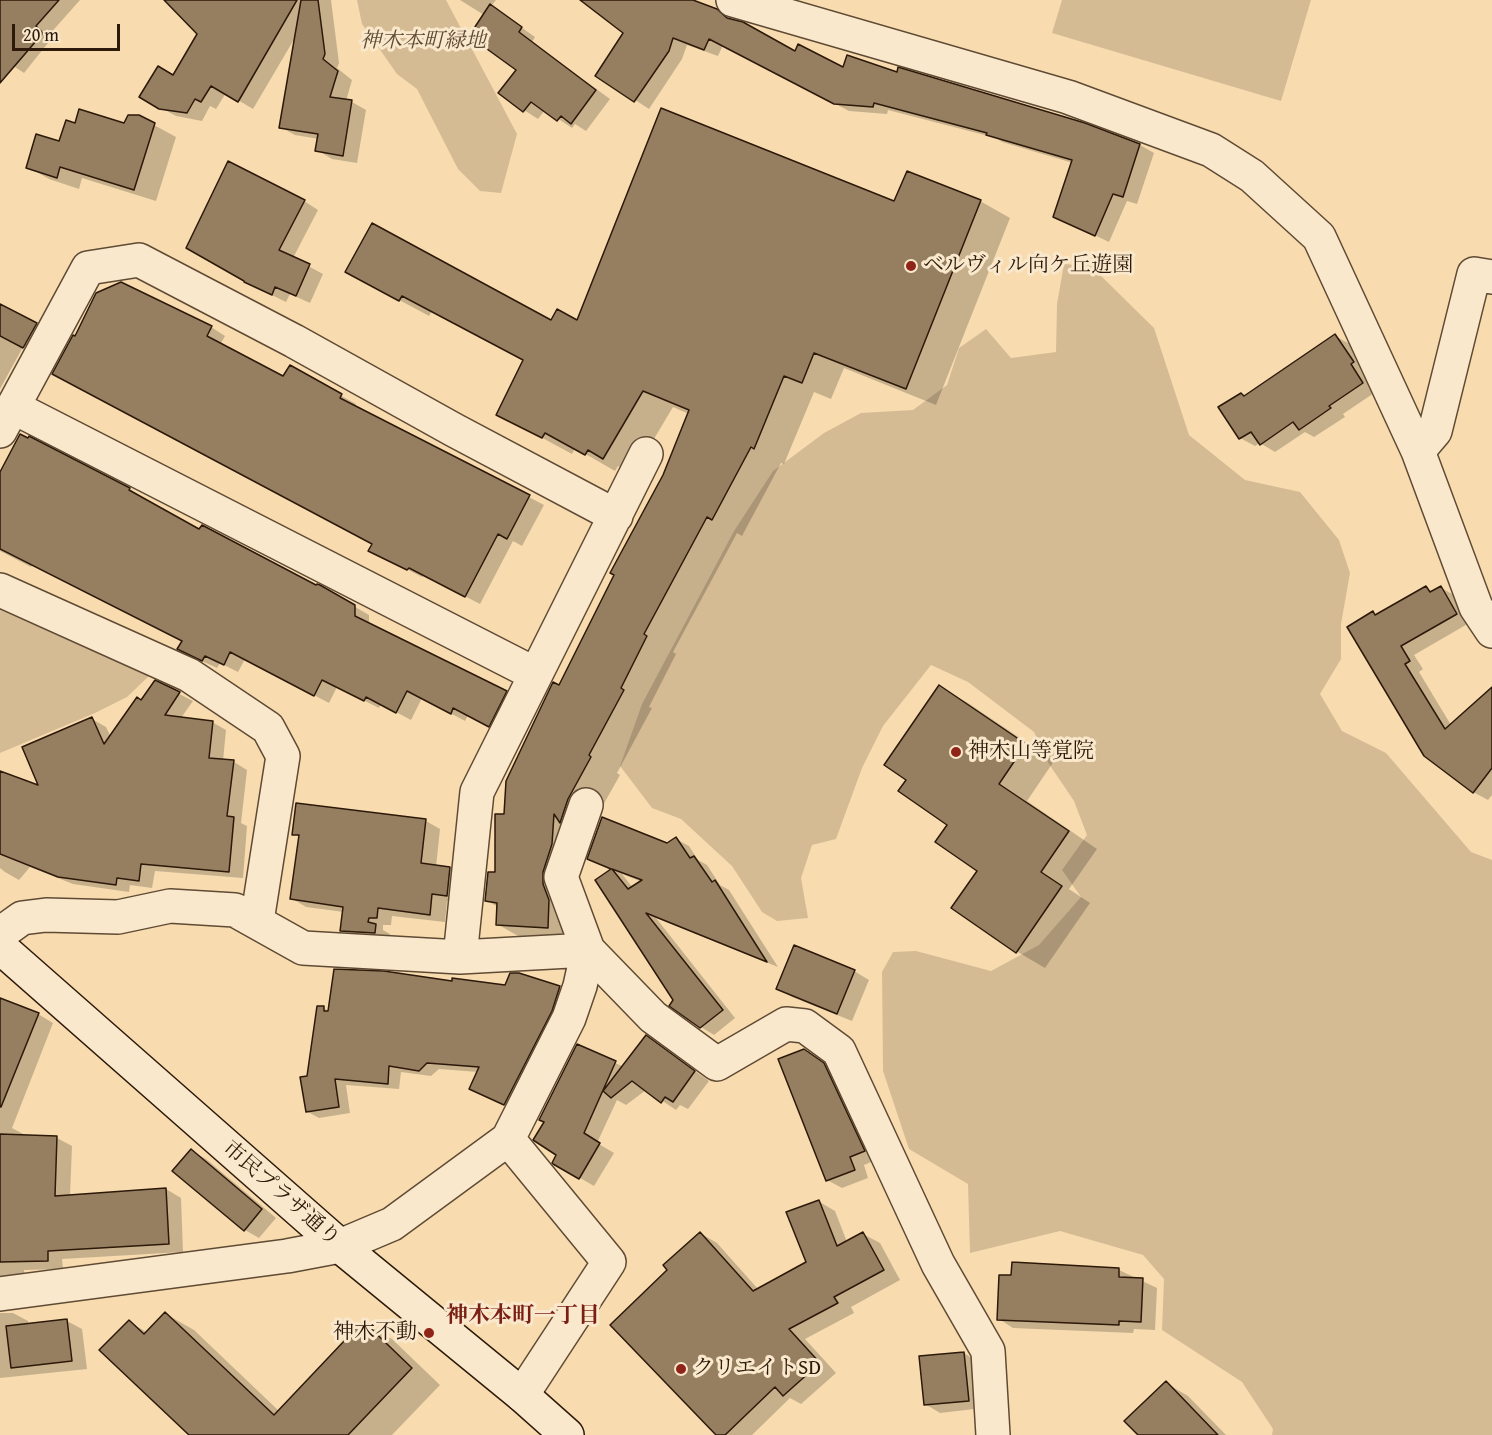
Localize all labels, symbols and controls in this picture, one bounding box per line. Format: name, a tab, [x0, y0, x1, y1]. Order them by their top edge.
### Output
scale bar	[15, 12, 123, 50]
text: 20 m	[23, 21, 59, 48]
park label: 神木本町緑地	[360, 29, 486, 55]
place label: ベルヴィル向ケ丘遊園	[923, 253, 1133, 279]
marker: ベルヴィル向ケ丘遊園	[904, 259, 918, 273]
place label: 神木山等覚院	[968, 739, 1094, 765]
marker: 神木山等覚院	[949, 745, 963, 759]
street label: 市民プラザ通り	[217, 1136, 345, 1252]
district label: 神木本町一丁目	[446, 1303, 600, 1329]
place label: 神木不動	[333, 1320, 417, 1346]
marker: 神木不動	[422, 1326, 436, 1340]
place label: クリエイトSD	[693, 1356, 821, 1382]
marker: クリエイトSD	[674, 1362, 688, 1376]

